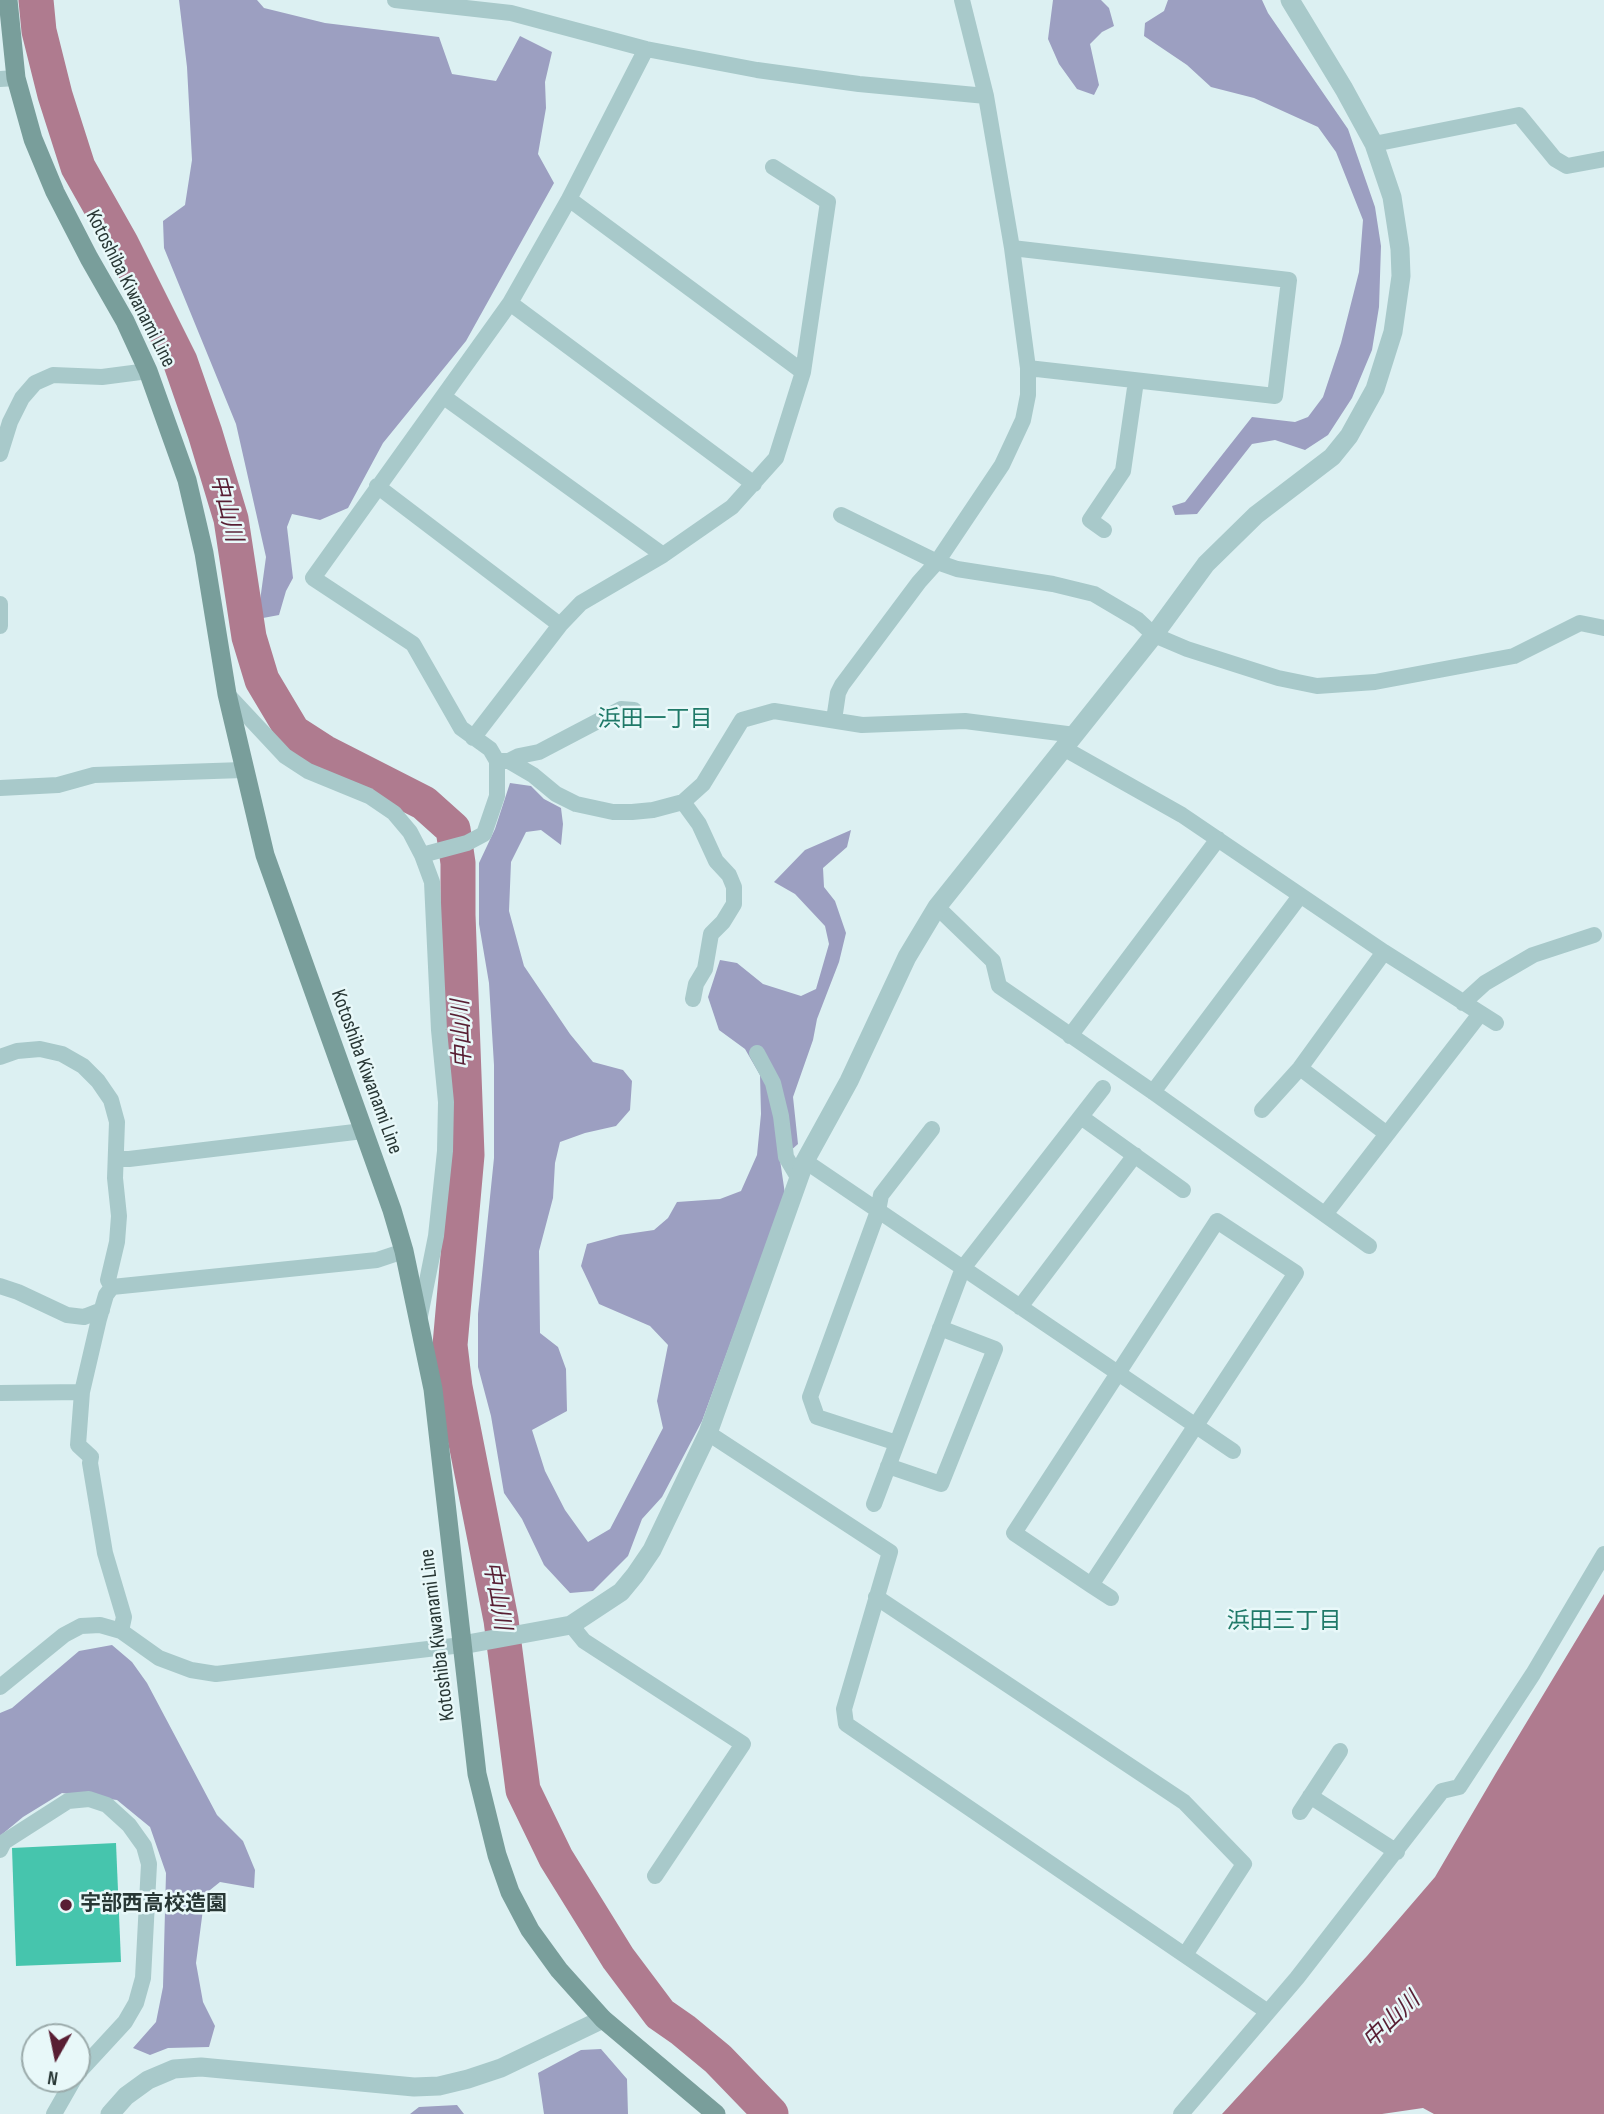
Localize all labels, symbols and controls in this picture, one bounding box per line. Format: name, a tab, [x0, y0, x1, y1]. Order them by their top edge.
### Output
street label: Kotoshiba Kiwanami Line	[79, 206, 181, 372]
water label: 中山川	[203, 471, 247, 545]
district label: 浜田一丁目	[598, 706, 712, 734]
street label: Kotoshiba Kiwanami Line	[325, 986, 407, 1158]
water label: 中山川	[448, 999, 478, 1069]
street label: Kotoshiba Kiwanami Line	[415, 1547, 461, 1723]
water label: 中山川	[476, 1560, 516, 1632]
district label: 浜田三丁目	[1227, 1608, 1341, 1636]
place label: 宇部西高校造園	[80, 1892, 227, 1918]
marker: 宇部西高校造園	[58, 1897, 74, 1913]
water label: 中山川	[1358, 1987, 1426, 2055]
north arrow	[21, 2023, 91, 2093]
text: N	[46, 2065, 60, 2089]

